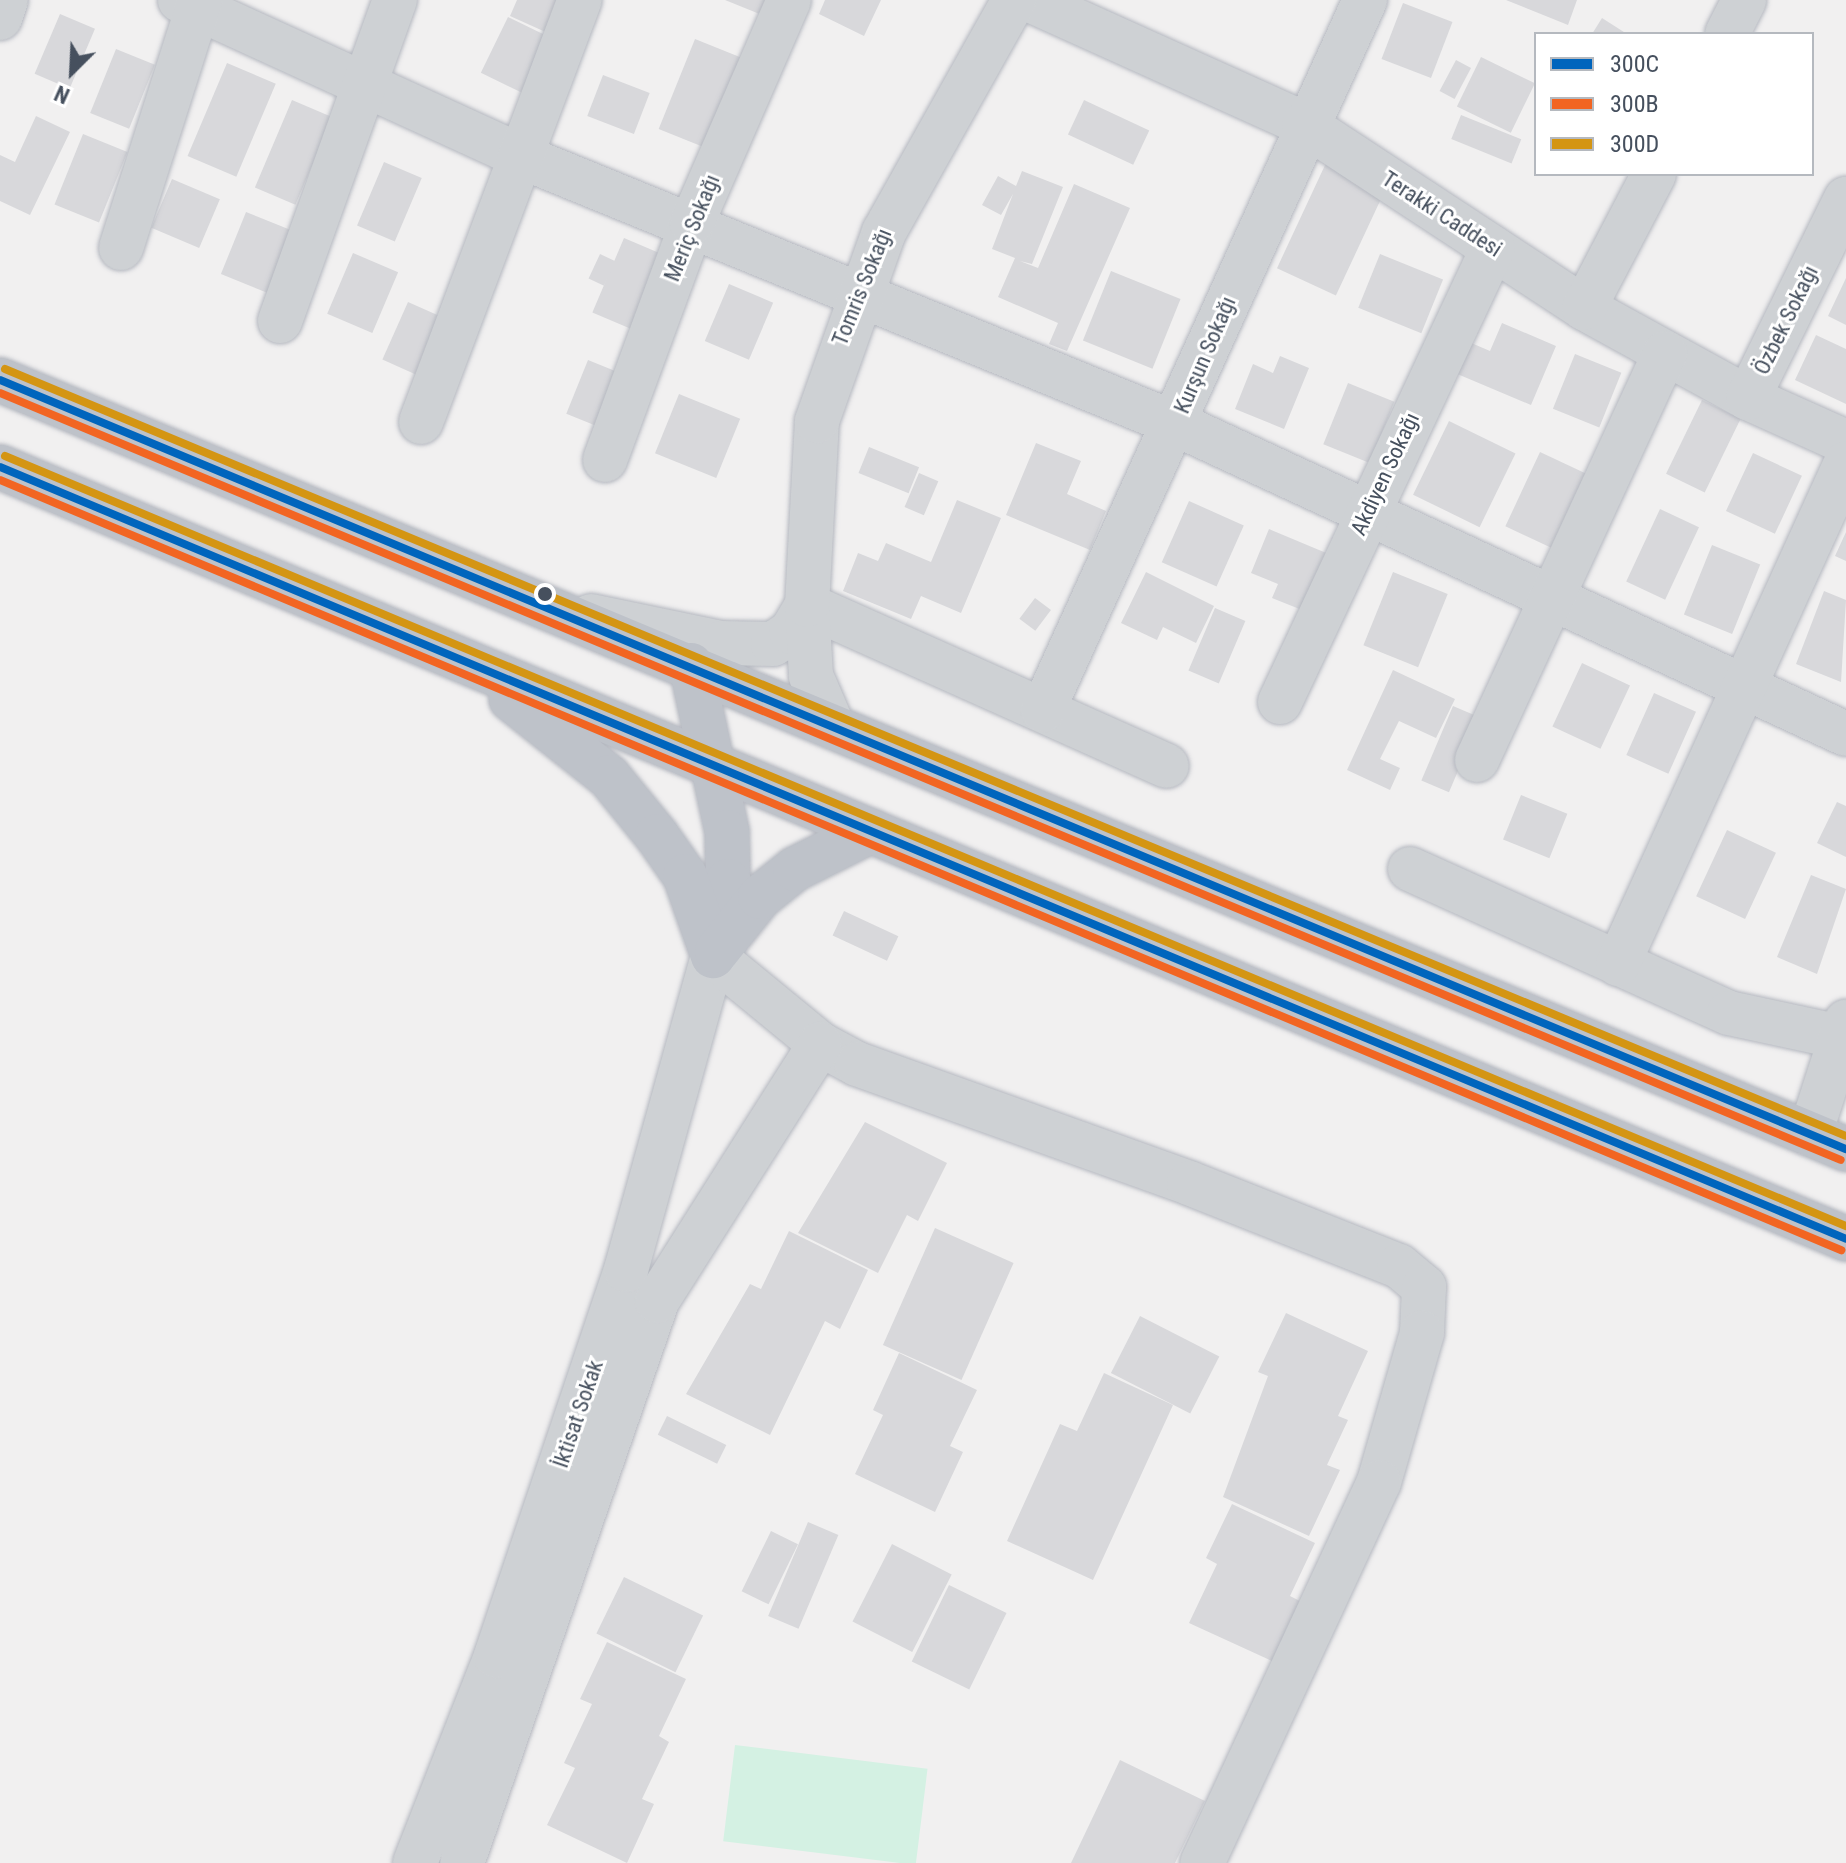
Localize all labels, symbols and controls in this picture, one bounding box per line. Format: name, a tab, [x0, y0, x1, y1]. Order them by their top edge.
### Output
north arrow	[32, 32, 112, 112]
legend	[1534, 32, 1814, 176]
text: 300C	[1610, 50, 1659, 78]
text: N	[51, 80, 73, 109]
text: 300B	[1610, 90, 1659, 118]
text: 300D	[1610, 130, 1659, 158]
street label: Terakki Caddesi	[1377, 165, 1507, 263]
street label: Meriç Sokağı	[659, 171, 725, 285]
street label: Tomris Sokağı	[827, 225, 897, 349]
street label: Özbek Sokağı	[1748, 261, 1824, 379]
street label: Kurşun Sokağı	[1169, 293, 1241, 417]
street label: Akdiyen Sokağı	[1345, 408, 1425, 540]
unlabelled marker	[537, 586, 553, 602]
street label: İktisat Sokak	[547, 1357, 609, 1471]

